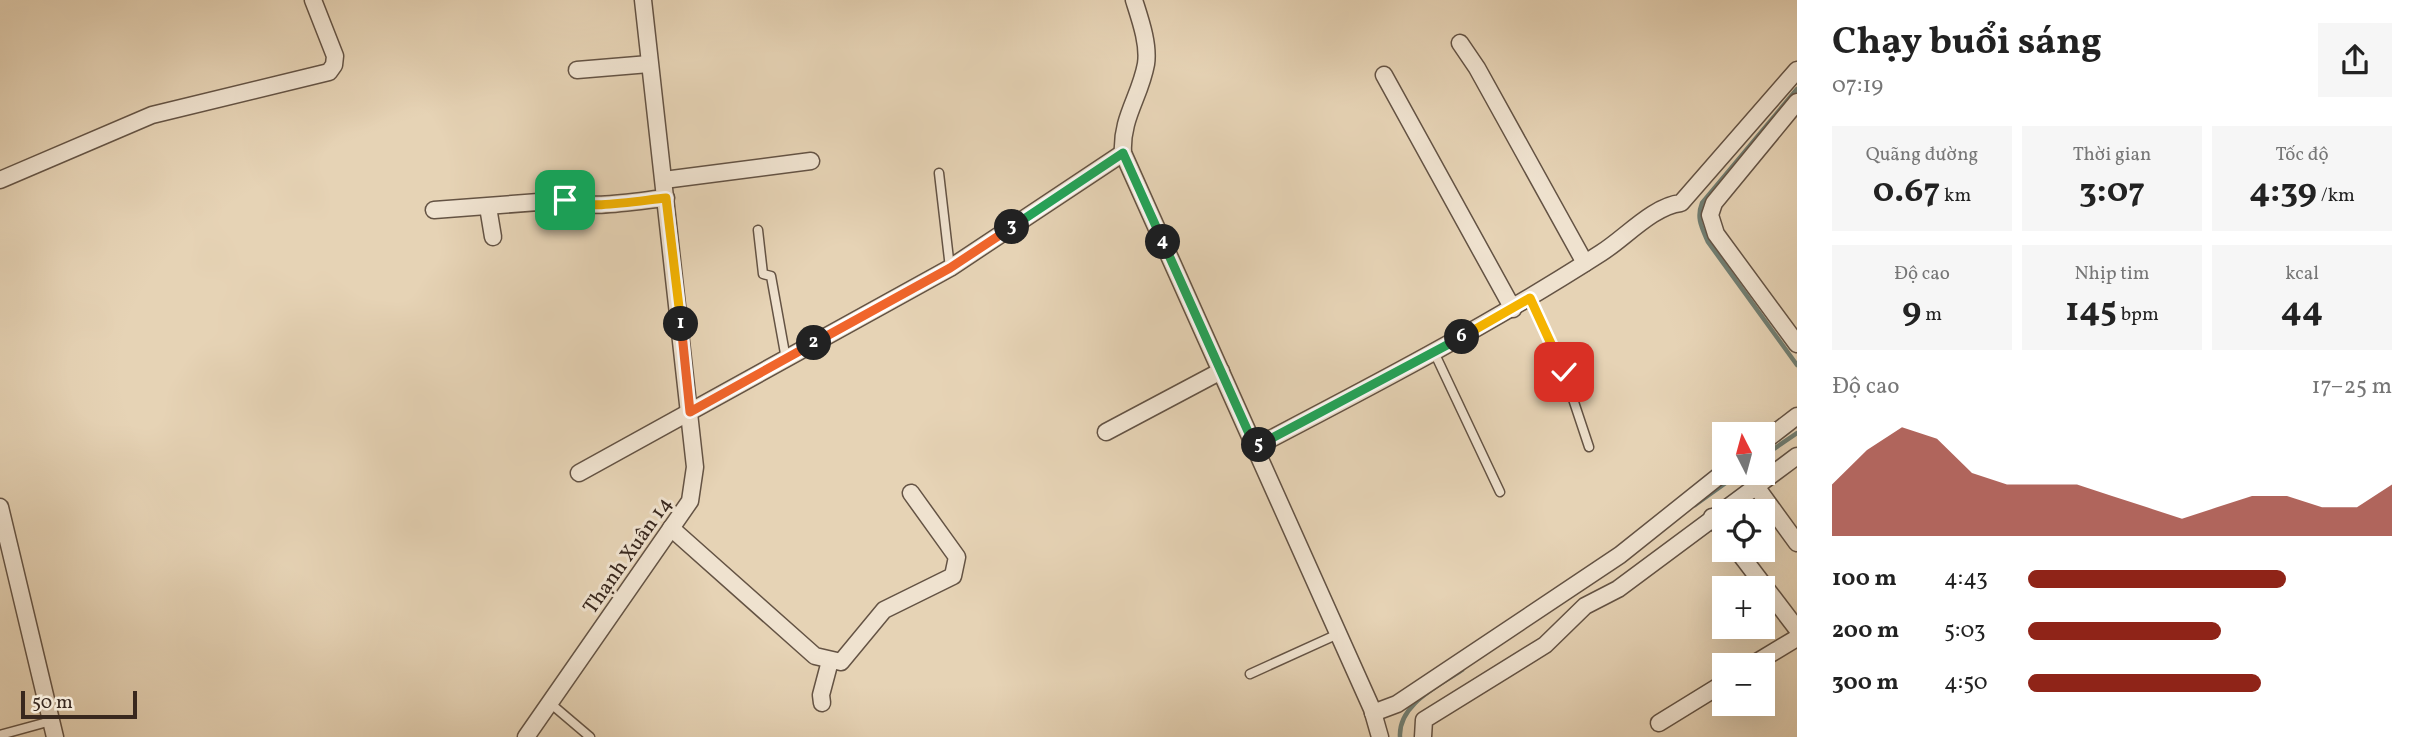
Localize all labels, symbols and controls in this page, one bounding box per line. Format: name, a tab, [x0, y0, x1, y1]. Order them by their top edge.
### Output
text: Chạy buổi sáng	[1832, 17, 2102, 70]
button: share	[2318, 23, 2392, 97]
text: 07:19	[1832, 70, 1883, 102]
text: Quãng đường	[1866, 142, 1978, 168]
text: Thời gian	[2073, 142, 2151, 168]
text: Tốc độ	[2275, 142, 2329, 168]
text: 0.67	[1873, 168, 1940, 216]
text: 3:07	[2079, 168, 2145, 216]
text: 4:39	[2249, 168, 2317, 216]
pin	[535, 170, 595, 230]
icon: arrive	[546, 181, 584, 219]
text: km	[1940, 183, 1971, 209]
text: /km	[2317, 183, 2355, 209]
pin: 3	[995, 210, 1030, 244]
text: 3	[1007, 213, 1016, 239]
pin: 4	[1146, 224, 1180, 260]
text: 4	[1157, 228, 1168, 254]
text: Độ cao	[1894, 261, 1950, 287]
text: Nhịp tim	[2074, 261, 2150, 287]
text: kcal	[2285, 261, 2319, 287]
text: 9	[1902, 287, 1921, 335]
text: 145	[2065, 287, 2117, 335]
text: 44	[2281, 287, 2323, 335]
text: m	[1921, 302, 1942, 328]
text: bpm	[2117, 302, 2159, 328]
pin: 1	[664, 306, 698, 342]
text: 1	[677, 310, 684, 336]
pin: 6	[1444, 320, 1480, 354]
text: 6	[1456, 323, 1467, 349]
pin: 2	[796, 326, 832, 360]
text: 2	[809, 329, 818, 355]
pin	[1534, 342, 1594, 402]
icon: check	[1545, 353, 1583, 391]
text: Độ cao	[1832, 371, 1900, 403]
text: 17–25 m	[2311, 371, 2392, 403]
north arrow	[1712, 422, 1774, 485]
map controls	[1712, 422, 1775, 716]
pin: 5	[1242, 428, 1276, 462]
text: 5	[1254, 431, 1263, 457]
street label: Thạnh Xuân 14	[577, 491, 680, 620]
button: locate	[1712, 499, 1775, 562]
text: 100 m	[1832, 563, 1897, 595]
text: 4:43	[1944, 563, 1988, 595]
button: +	[1712, 576, 1775, 639]
text: 200 m	[1832, 615, 1899, 647]
text: 5:03	[1944, 615, 1986, 647]
button: −	[1712, 653, 1775, 716]
text: 300 m	[1832, 667, 1899, 699]
text: 4:50	[1944, 667, 1988, 699]
scale bar	[21, 688, 136, 720]
text: 50 m	[32, 690, 73, 716]

